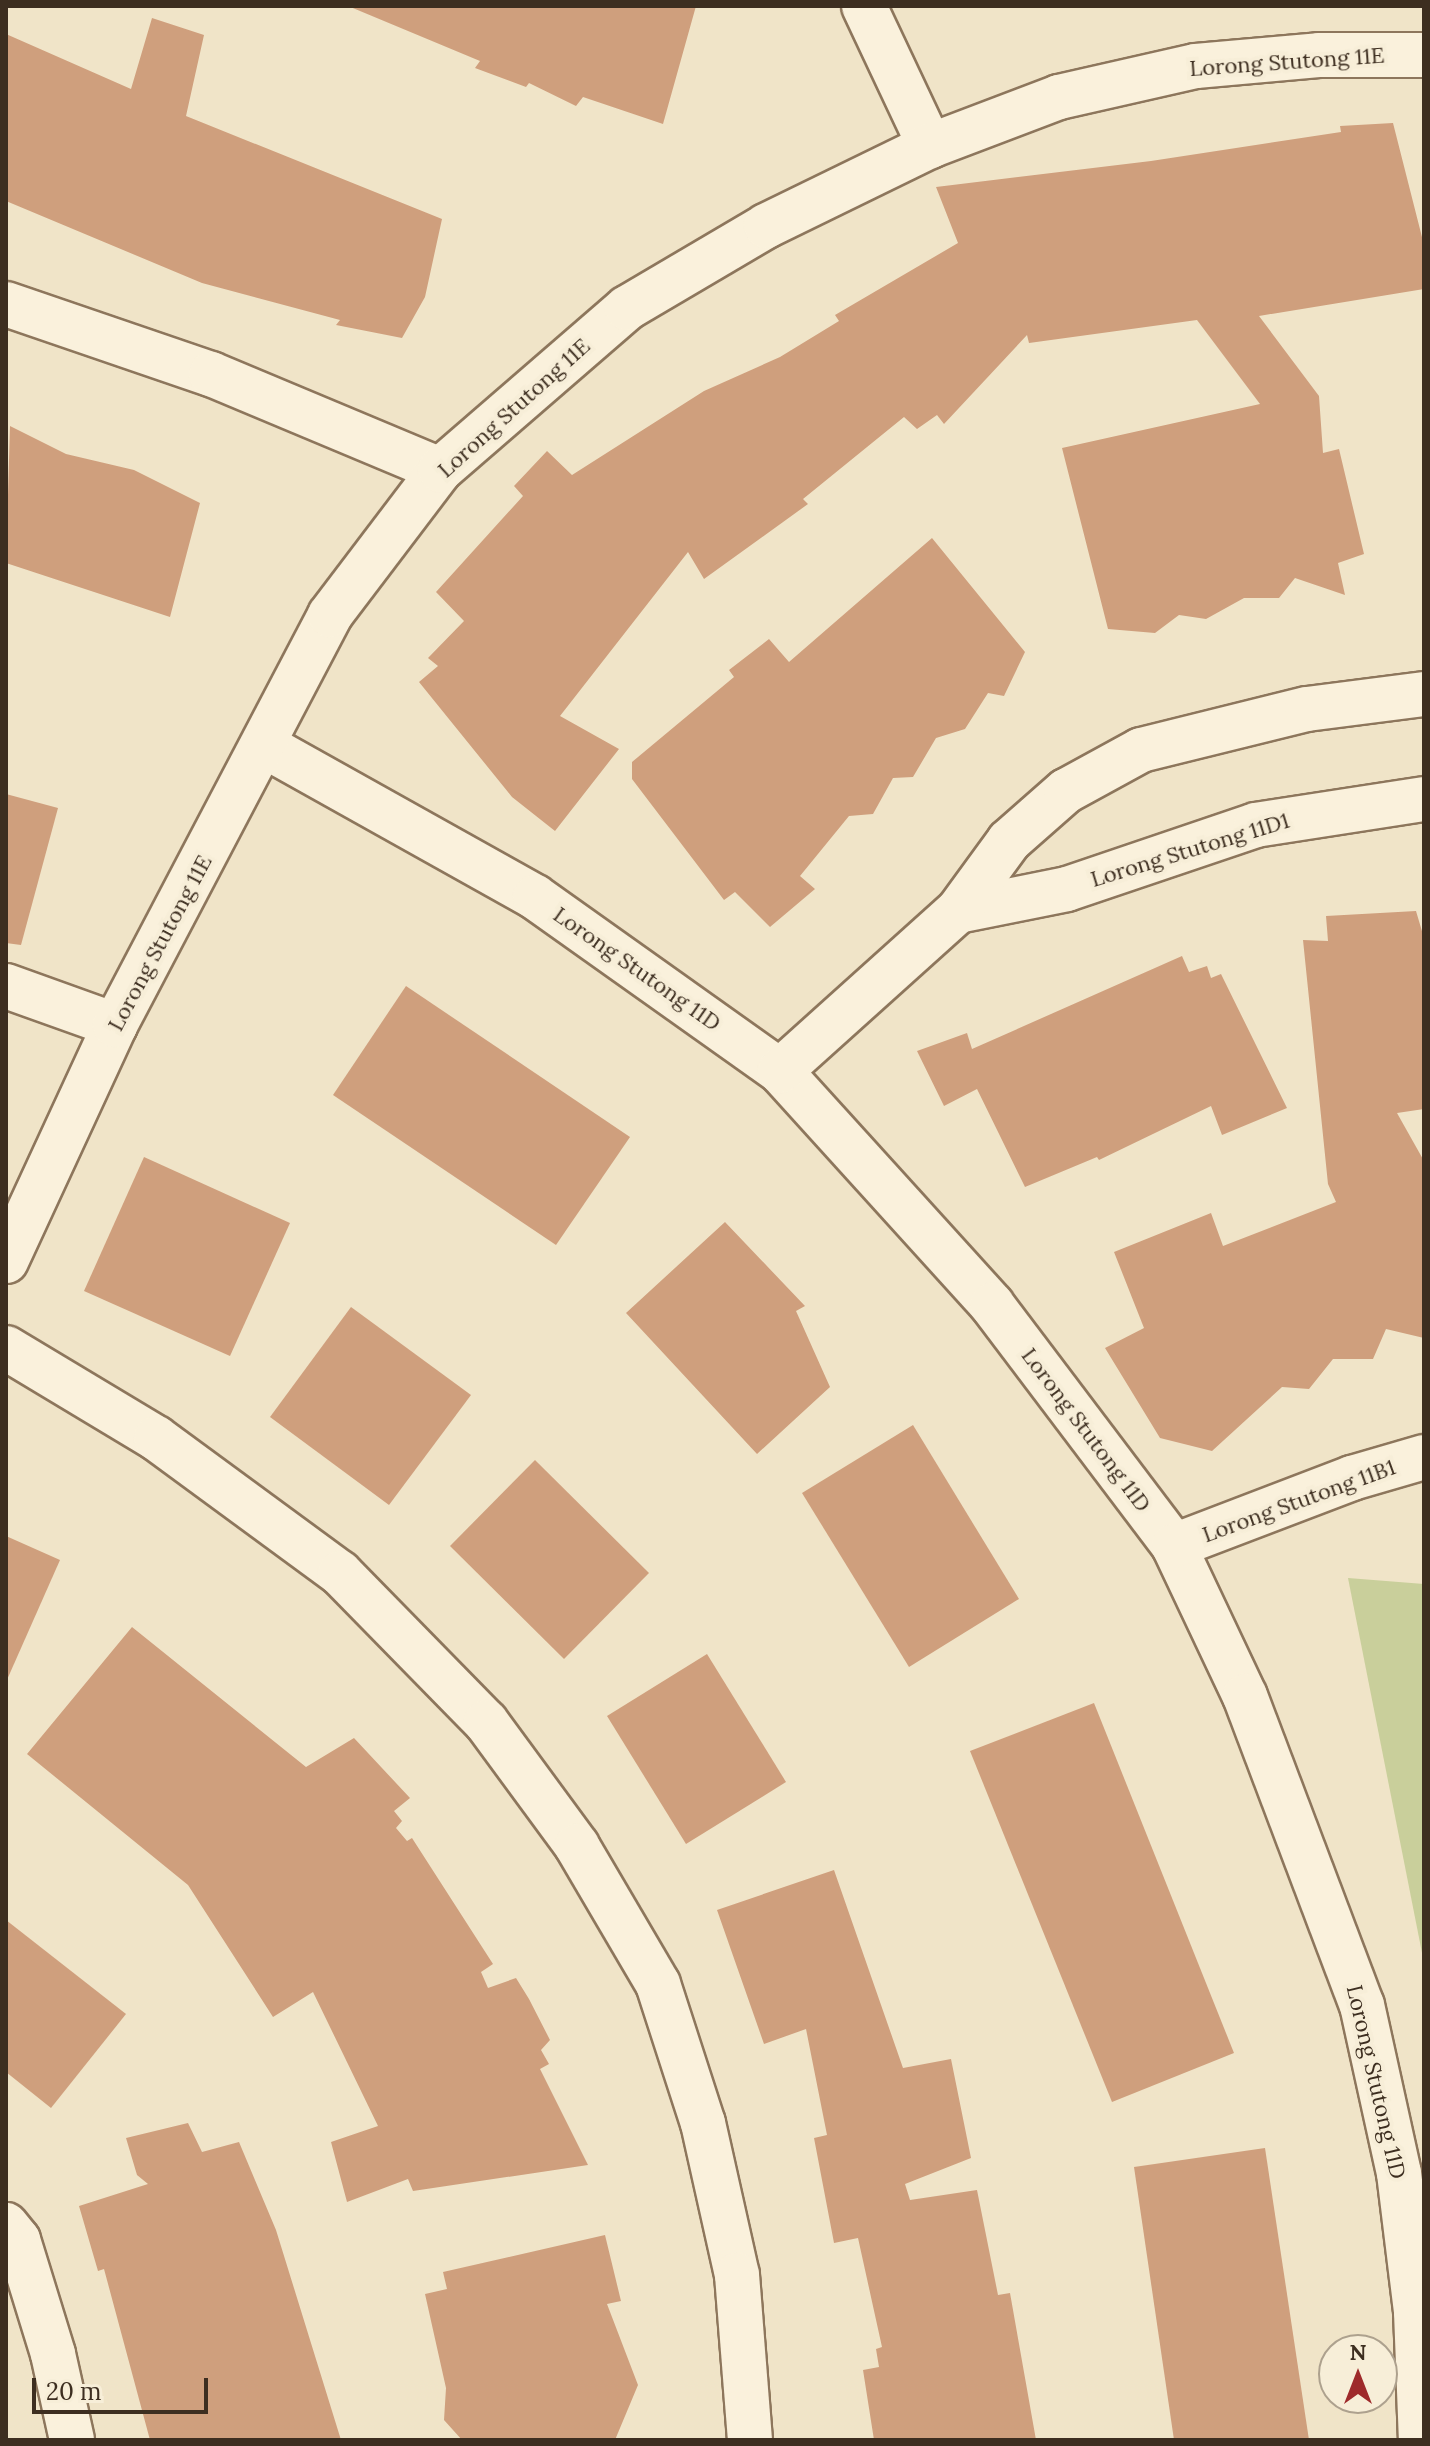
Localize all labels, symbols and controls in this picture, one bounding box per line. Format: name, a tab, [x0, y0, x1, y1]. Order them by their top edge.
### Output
street label: Lorong Stutong 11E	[1189, 42, 1385, 82]
street label: Lorong Stutong 11E	[433, 333, 595, 483]
street label: Lorong Stutong 11D1	[1088, 807, 1292, 893]
street label: Lorong Stutong 11E	[102, 850, 218, 1036]
street label: Lorong Stutong 11D	[548, 901, 726, 1037]
street label: Lorong Stutong 11D	[1016, 1343, 1156, 1517]
street label: Lorong Stutong 11B1	[1199, 1454, 1399, 1548]
street label: Lorong Stutong 11D	[1341, 1982, 1411, 2182]
north arrow	[1318, 2334, 1398, 2414]
text: N	[1349, 2338, 1367, 2366]
scale bar	[36, 2362, 212, 2412]
text: 20 m	[46, 2376, 102, 2407]

